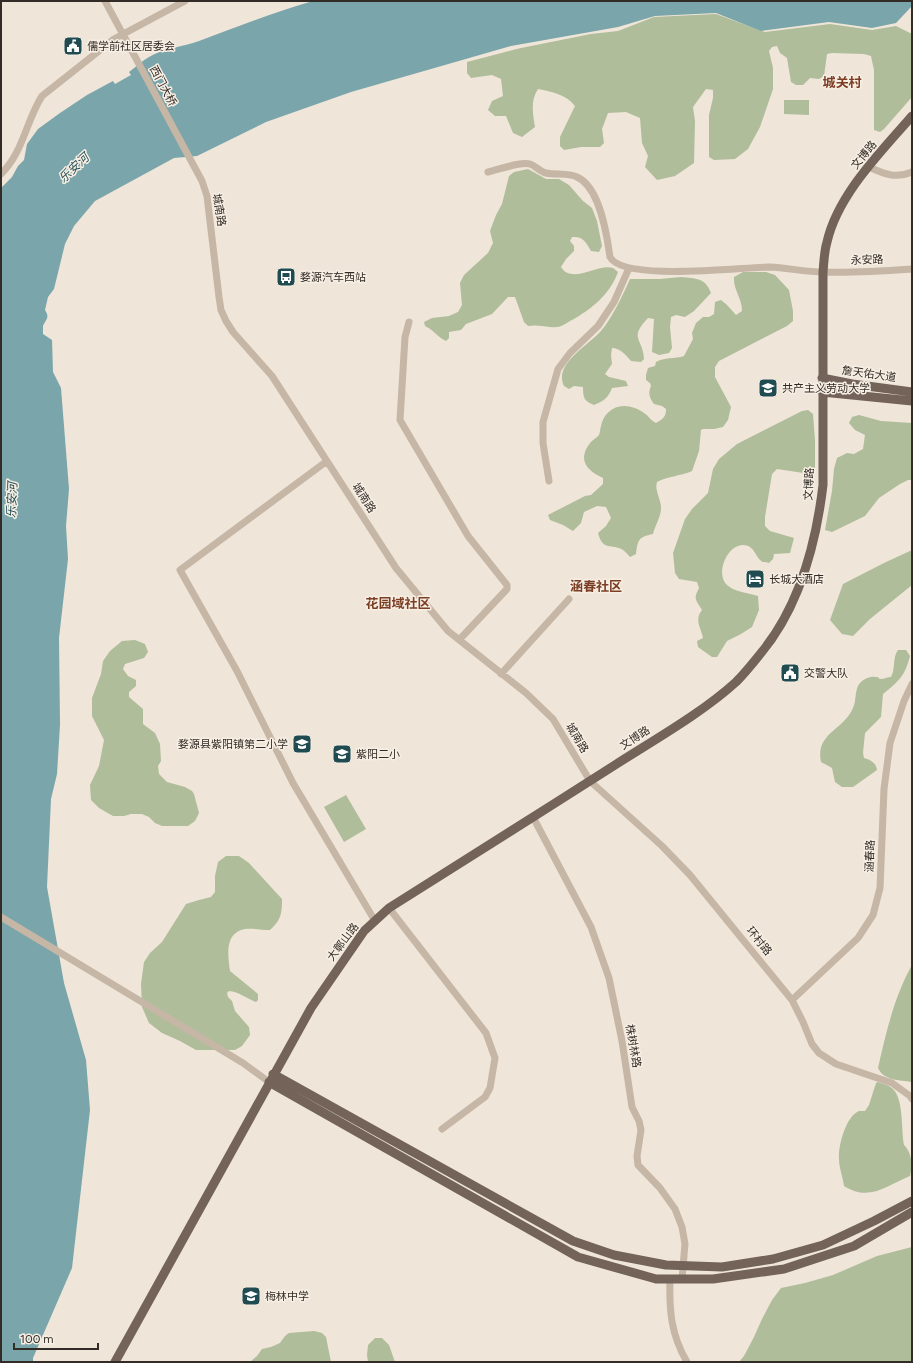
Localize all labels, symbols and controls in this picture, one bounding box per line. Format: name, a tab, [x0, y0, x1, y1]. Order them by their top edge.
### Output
public building icon: 儒学前社区居委会	[62, 35, 84, 57]
place label: 儒学前社区居委会	[87, 40, 175, 53]
street label: 西门大桥	[147, 64, 179, 108]
district label: 城关村	[822, 75, 862, 90]
street label: 文博路	[849, 138, 879, 172]
water label: 乐安河	[56, 149, 93, 185]
street label: 城南路	[210, 193, 228, 227]
street label: 永安路	[850, 253, 884, 267]
bus stop icon: 婺源汽车西站	[275, 266, 297, 288]
place label: 婺源汽车西站	[300, 271, 366, 284]
street label: 詹天佑大道	[841, 364, 897, 384]
school or university icon: 共产主义劳动大学	[757, 377, 779, 399]
place label: 共产主义劳动大学	[782, 382, 870, 395]
street label: 文博路	[802, 467, 816, 501]
water label: 乐安河	[4, 480, 20, 518]
street label: 城南路	[350, 481, 378, 515]
hotel icon: 长城大酒店	[744, 568, 766, 590]
place label: 长城大酒店	[769, 573, 824, 586]
district label: 涵春社区	[570, 579, 622, 594]
district label: 花园域社区	[365, 596, 431, 611]
public building icon: 交警大队	[779, 662, 801, 684]
place label: 交警大队	[804, 667, 848, 680]
street label: 城南路	[563, 721, 591, 755]
street label: 文博路	[618, 724, 652, 752]
school or university icon: 婺源县紫阳镇第二小学	[291, 733, 313, 755]
place label: 婺源县紫阳镇第二小学	[178, 738, 288, 751]
school or university icon: 紫阳二小	[331, 743, 353, 765]
place label: 紫阳二小	[356, 748, 400, 761]
street label: 涵春路	[863, 839, 877, 873]
street label: 大鄣山路	[325, 921, 361, 963]
street label: 环村路	[744, 924, 774, 958]
street label: 株树林路	[623, 1023, 643, 1069]
school or university icon: 梅林中学	[240, 1285, 262, 1307]
place label: 梅林中学	[265, 1290, 309, 1303]
scale bar	[14, 1325, 98, 1351]
text: 100 m	[20, 1332, 54, 1346]

